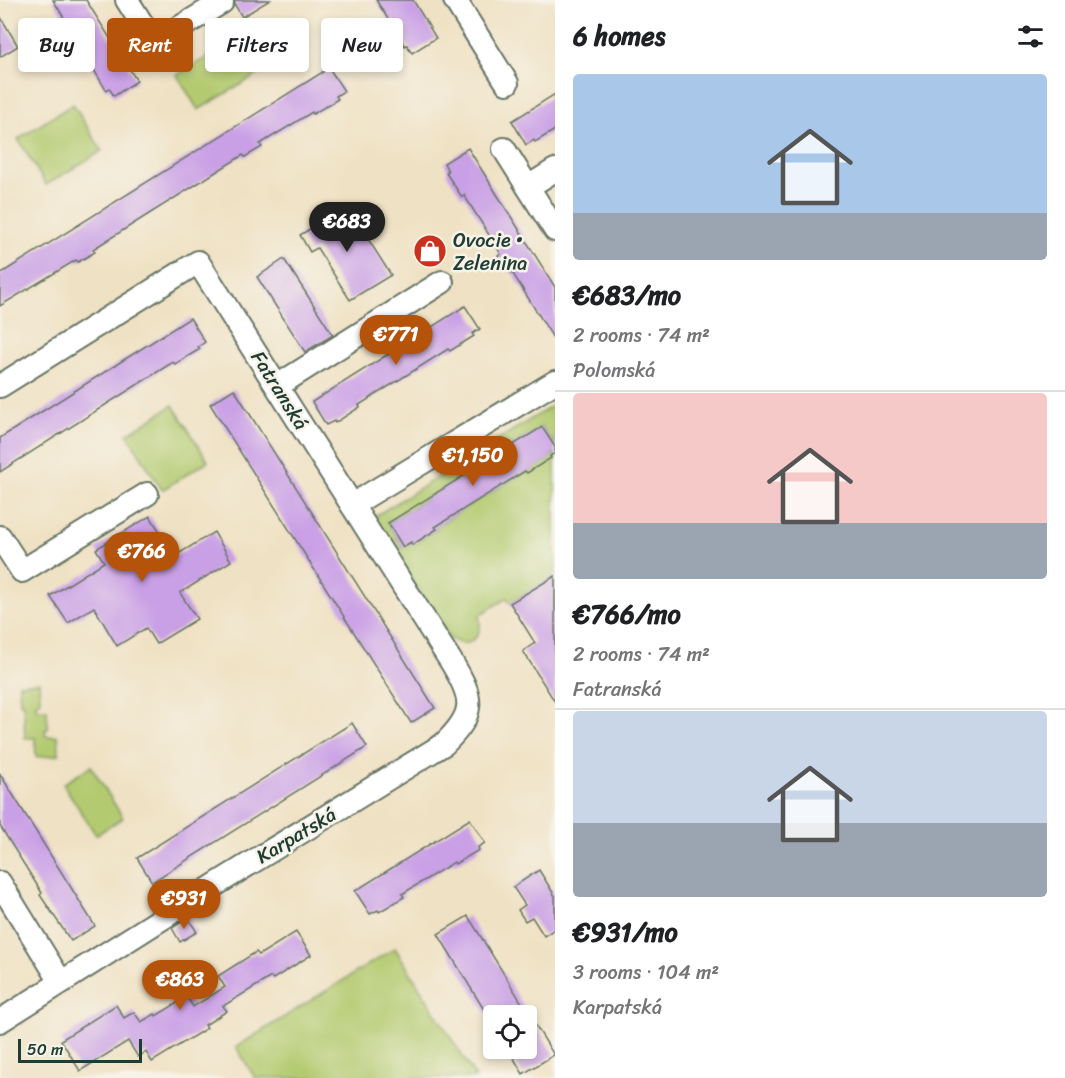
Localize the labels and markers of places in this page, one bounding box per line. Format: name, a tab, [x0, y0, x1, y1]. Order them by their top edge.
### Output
pin: €683	[311, 202, 383, 253]
place label: Ovocie • Zelenina	[453, 223, 527, 281]
shop icon: Ovocie • Zelenina	[412, 233, 448, 269]
pin: €771	[360, 315, 432, 366]
pin: €1,150	[424, 436, 522, 487]
pin: €766	[106, 532, 178, 583]
pin: €931	[148, 879, 220, 930]
pin: €863	[144, 960, 216, 1011]

